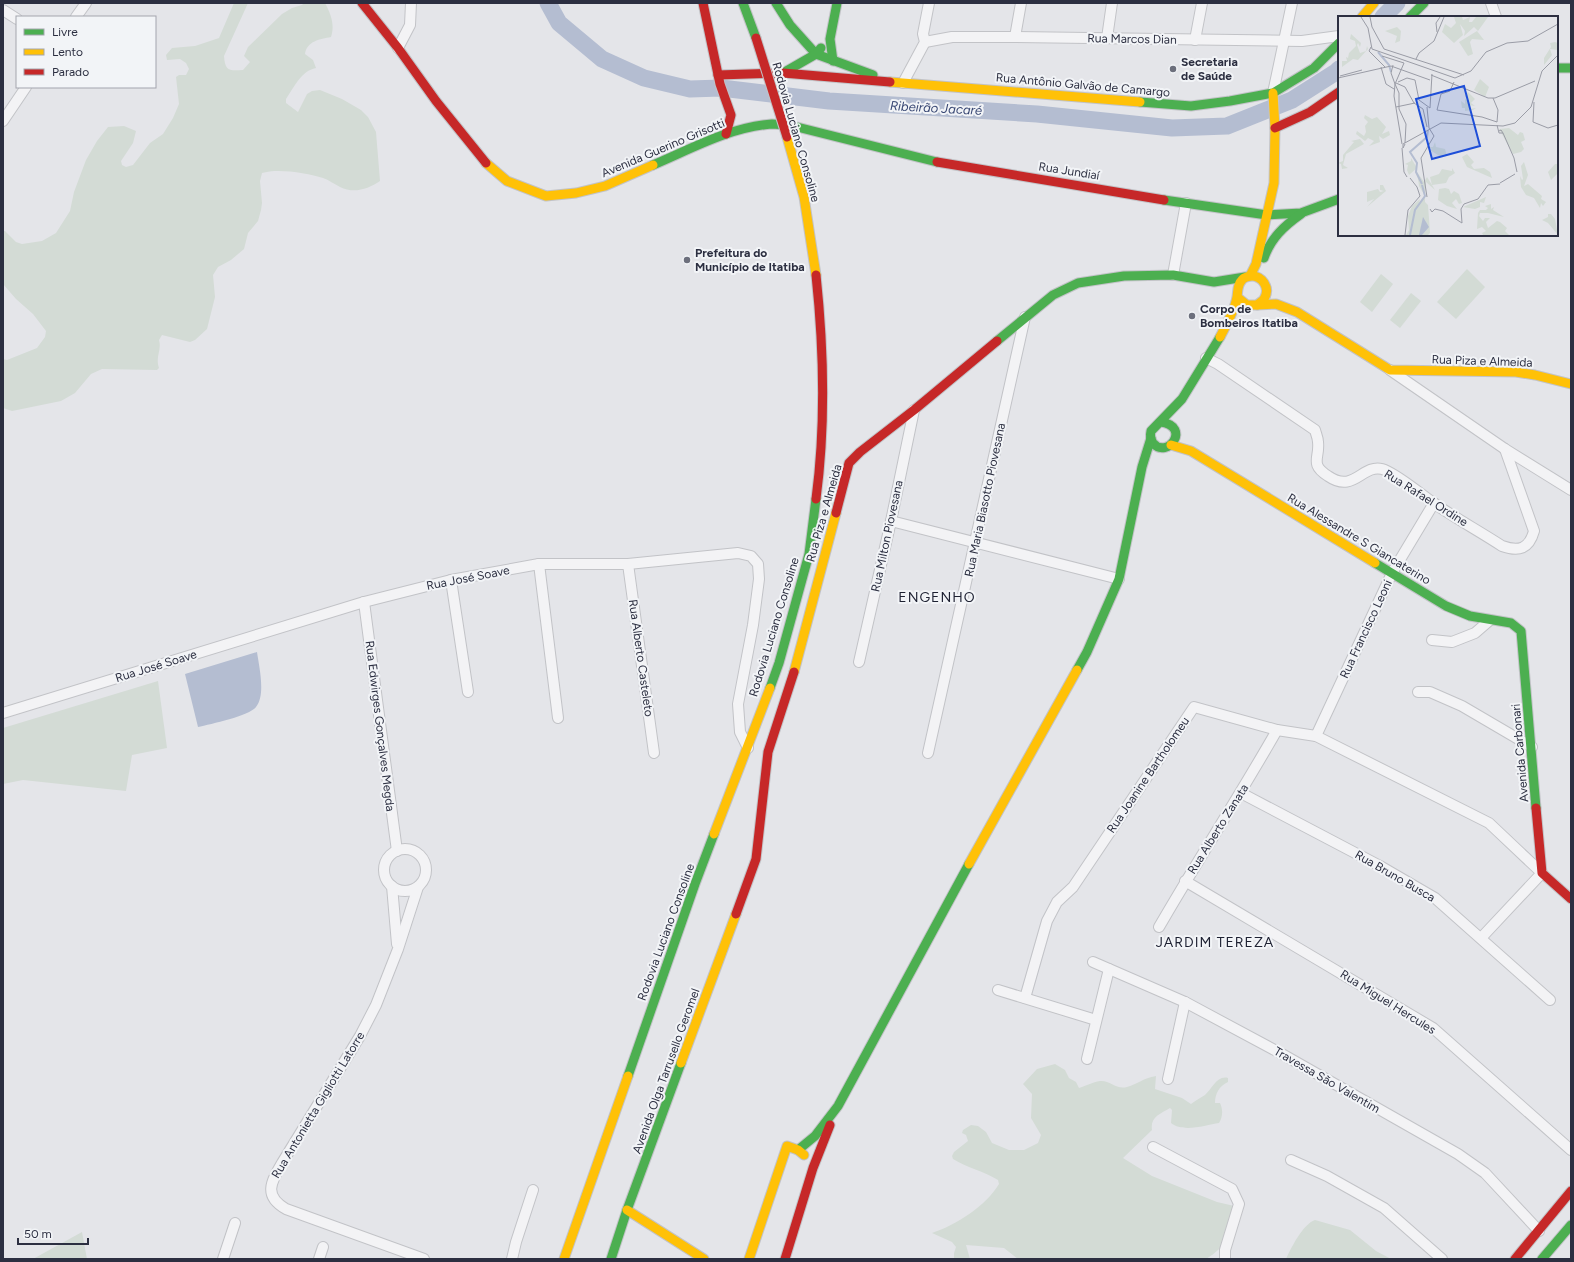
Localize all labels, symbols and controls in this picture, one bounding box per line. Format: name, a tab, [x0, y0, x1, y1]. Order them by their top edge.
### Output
legend	[16, 16, 156, 88]
inset map	[1338, 16, 1558, 236]
text: Livre	[52, 25, 78, 39]
street label: Rua Marcos Dian	[1087, 31, 1177, 47]
text: Lento	[52, 45, 83, 59]
place label: Secretaria de Saúde	[1181, 55, 1238, 83]
street label: Rodovia Luciano Consoline	[769, 60, 823, 204]
marker: Secretaria de Saúde	[1168, 64, 1178, 74]
text: Parado	[52, 65, 89, 79]
street label: Rua Antônio Galvão de Camargo	[995, 70, 1171, 100]
water label: Ribeirão Jacaré	[890, 98, 982, 118]
street label: Avenida Guerino Grisotti	[599, 116, 727, 180]
street label: Rua Jundiaí	[1037, 159, 1102, 183]
place label: Prefeitura do Município de Itatiba	[695, 246, 805, 274]
marker: Prefeitura do Município de Itatiba	[682, 255, 692, 265]
place label: Corpo de Bombeiros Itatiba	[1200, 302, 1298, 330]
marker: Corpo de Bombeiros Itatiba	[1187, 311, 1197, 321]
street label: Rua Piza e Almeida	[1431, 352, 1533, 370]
street label: Rua Maria Biasotto Piovesana	[962, 422, 1008, 578]
street label: Rua Piza e Almeida	[803, 463, 845, 563]
street label: Rua Rafael Ordine	[1382, 467, 1471, 530]
street label: Rua Milton Piovesana	[868, 479, 906, 593]
street label: Rua Alessandre S Giancaterino	[1285, 491, 1433, 587]
street label: Rodovia Luciano Consoline	[746, 555, 802, 698]
street label: Rua José Soave	[425, 563, 511, 593]
street label: Rua Francisco Leoni	[1337, 578, 1395, 680]
district label: ENGENHO	[898, 589, 976, 606]
street label: Rua Alberto Casteleto	[626, 598, 656, 718]
street label: Rua Edwirges Gonçalves Megda	[363, 640, 397, 812]
street label: Rua José Soave	[114, 647, 199, 685]
street label: Avenida Carbonari	[1509, 703, 1531, 803]
street label: Rua Joanine Bartholomeu	[1104, 714, 1192, 836]
street label: Rua Alberto Zanata	[1185, 781, 1251, 877]
street label: Rua Bruno Busca	[1352, 847, 1438, 905]
street label: Rodovia Luciano Consoline	[635, 861, 698, 1002]
district label: JARDIM TEREZA	[1156, 934, 1274, 951]
street label: Rua Miguel Hercules	[1338, 967, 1439, 1037]
street label: Avenida Olga Tarrusello Geromel	[630, 987, 702, 1155]
street label: Rua Antonietta Gigliotti Latorre	[269, 1029, 368, 1181]
street label: Travessa São Valentim	[1272, 1044, 1382, 1116]
scale bar	[18, 1220, 88, 1246]
text: 50 m	[24, 1227, 52, 1241]

